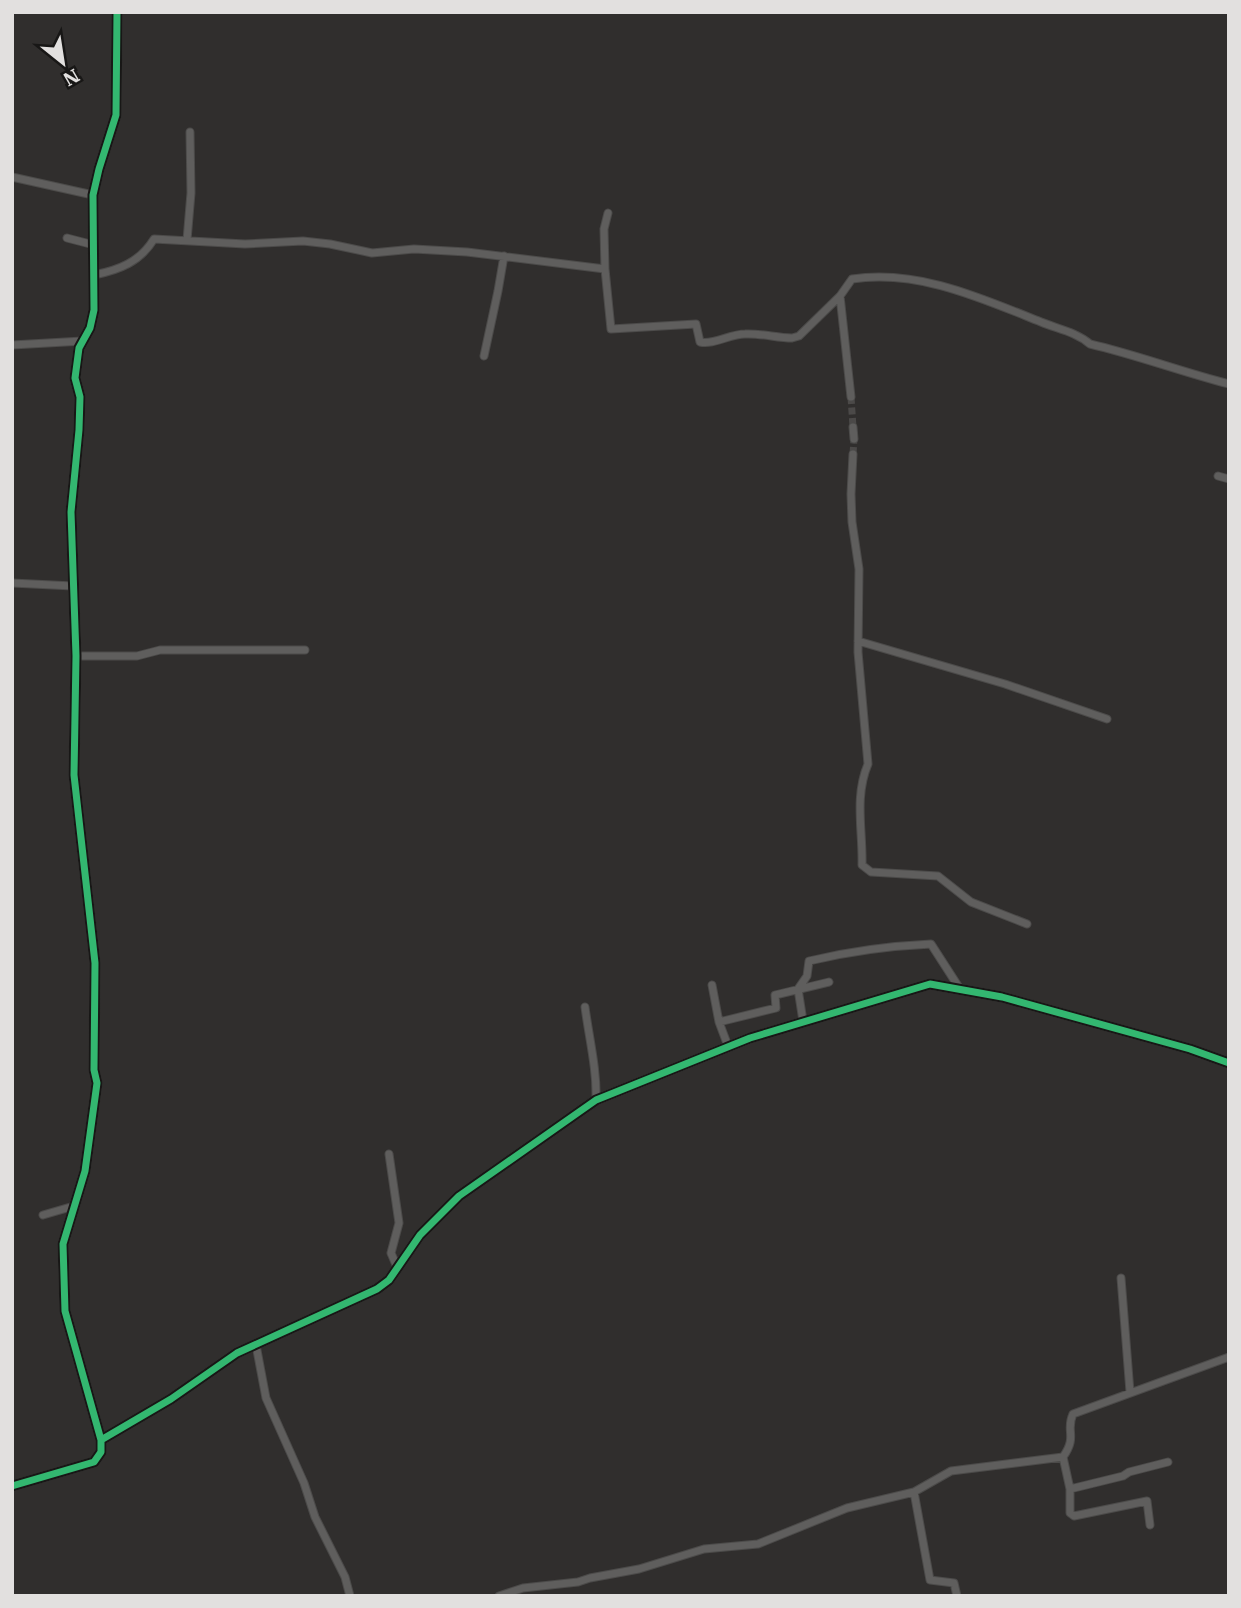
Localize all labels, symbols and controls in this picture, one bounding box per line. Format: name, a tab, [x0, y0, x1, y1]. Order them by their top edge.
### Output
north arrow	[28, 28, 98, 98]
text: N	[59, 64, 84, 92]

